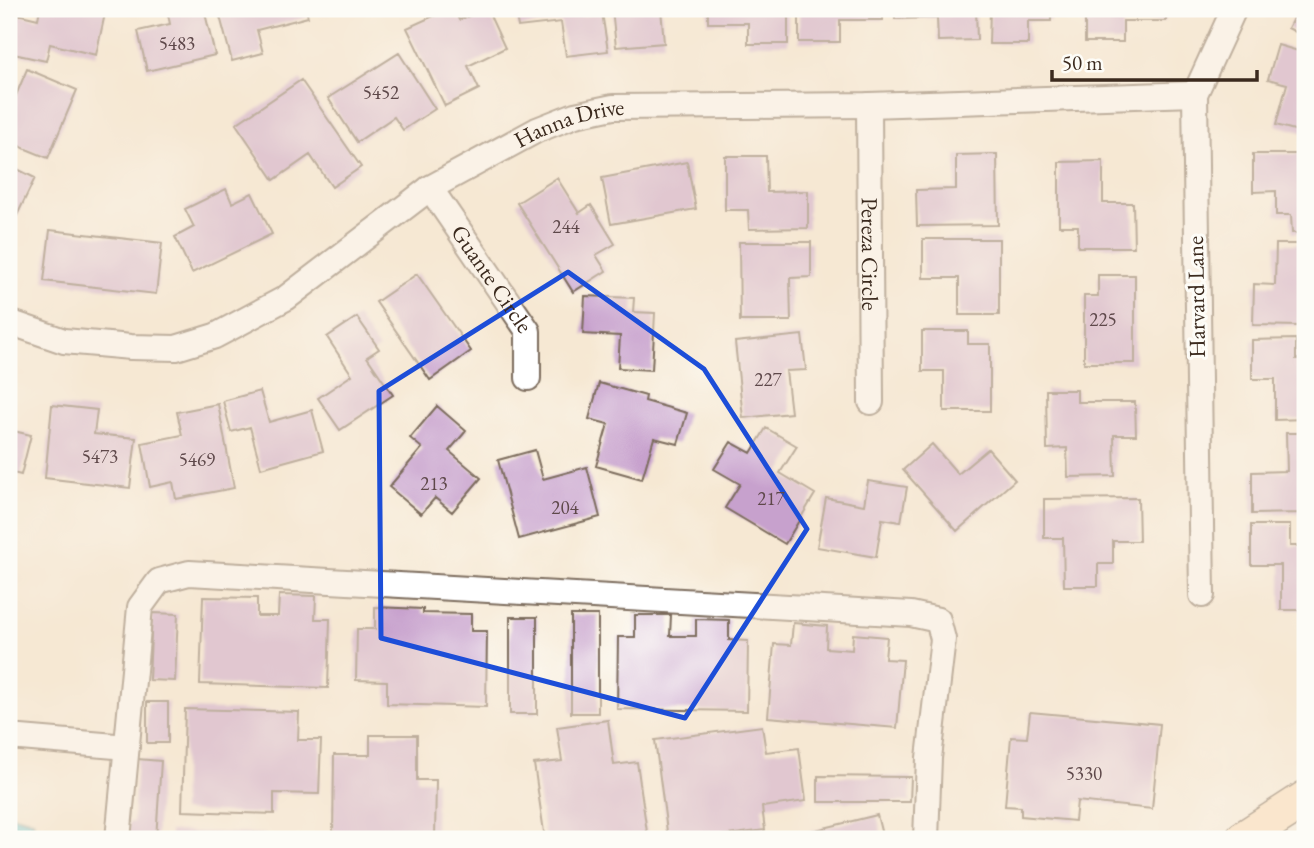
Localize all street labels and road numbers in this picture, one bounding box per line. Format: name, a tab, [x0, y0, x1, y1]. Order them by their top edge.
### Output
street label: Hanna Drive	[509, 92, 624, 155]
street label: Pereza Circle	[855, 197, 885, 311]
street label: Guante Circle	[445, 219, 540, 339]
street label: Harvard Lane	[1180, 236, 1212, 358]

